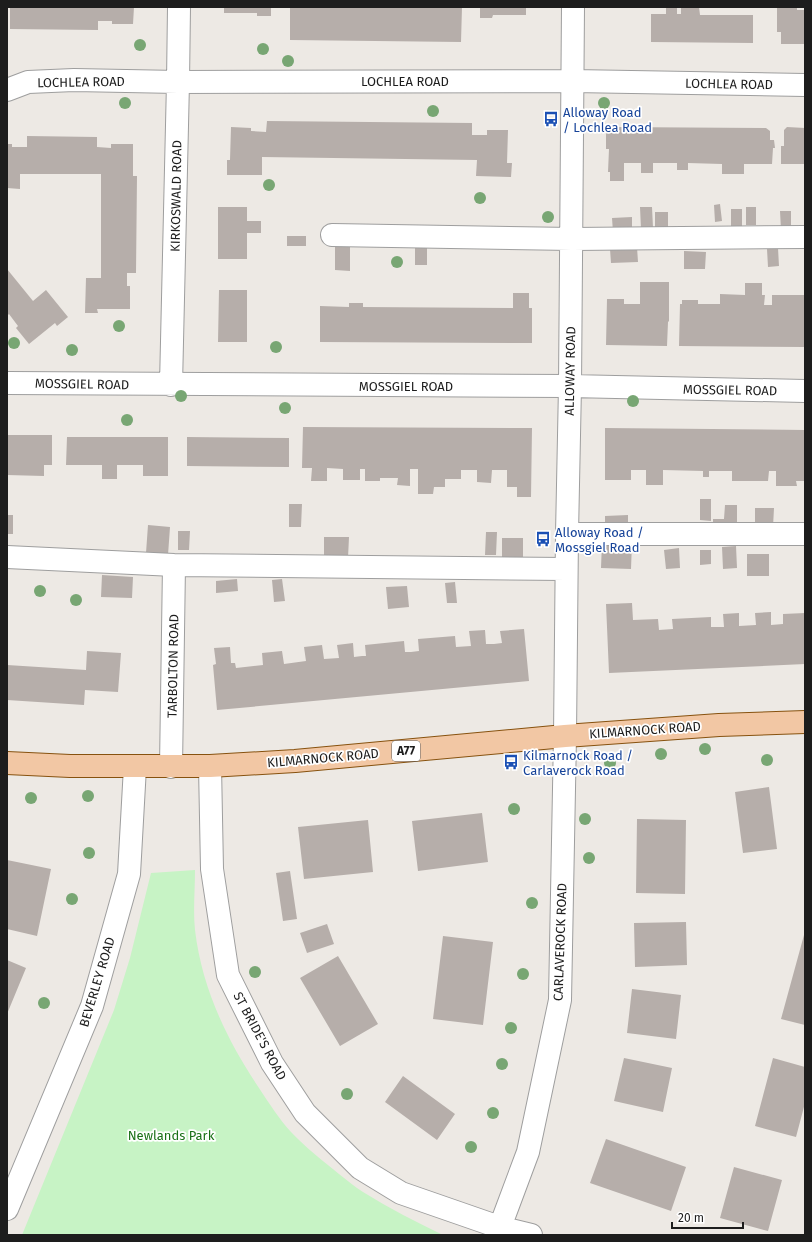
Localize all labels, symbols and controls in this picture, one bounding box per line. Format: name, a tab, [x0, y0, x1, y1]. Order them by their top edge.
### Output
street label: LOCHLEA ROAD	[37, 74, 125, 90]
street label: LOCHLEA ROAD	[361, 74, 449, 89]
street label: LOCHLEA ROAD	[685, 76, 773, 92]
place label: Alloway Road / Lochlea Road	[563, 105, 652, 135]
bus stop icon: Alloway Road / Lochlea Road	[542, 110, 560, 128]
street label: KIRKOSWALD ROAD	[168, 140, 184, 252]
street label: ALLOWAY ROAD	[562, 326, 578, 416]
street label: MOSSGIEL ROAD	[35, 376, 129, 392]
street label: MOSSGIEL ROAD	[359, 379, 453, 394]
street label: MOSSGIEL ROAD	[683, 382, 777, 398]
place label: Alloway Road / Mossgiel Road	[555, 525, 644, 555]
bus stop icon: Alloway Road / Mossgiel Road	[534, 530, 552, 548]
street label: TARBOLTON ROAD	[165, 614, 181, 718]
street label: KILMARNOCK ROAD	[589, 719, 701, 741]
road number: A77	[392, 741, 420, 761]
street label: KILMARNOCK ROAD	[267, 746, 379, 770]
place label: Kilmarnock Road / Carlaverock Road	[523, 748, 633, 778]
bus stop icon: Kilmarnock Road / Carlaverock Road	[502, 753, 520, 771]
street label: CARLAVEROCK ROAD	[550, 883, 570, 1001]
street label: BEVERLEY ROAD	[76, 935, 118, 1029]
street label: ST BRIDE'S ROAD	[230, 989, 290, 1083]
park label: Newlands Park	[128, 1128, 215, 1143]
scale bar	[672, 1204, 743, 1230]
text: 20 m	[678, 1211, 704, 1225]

